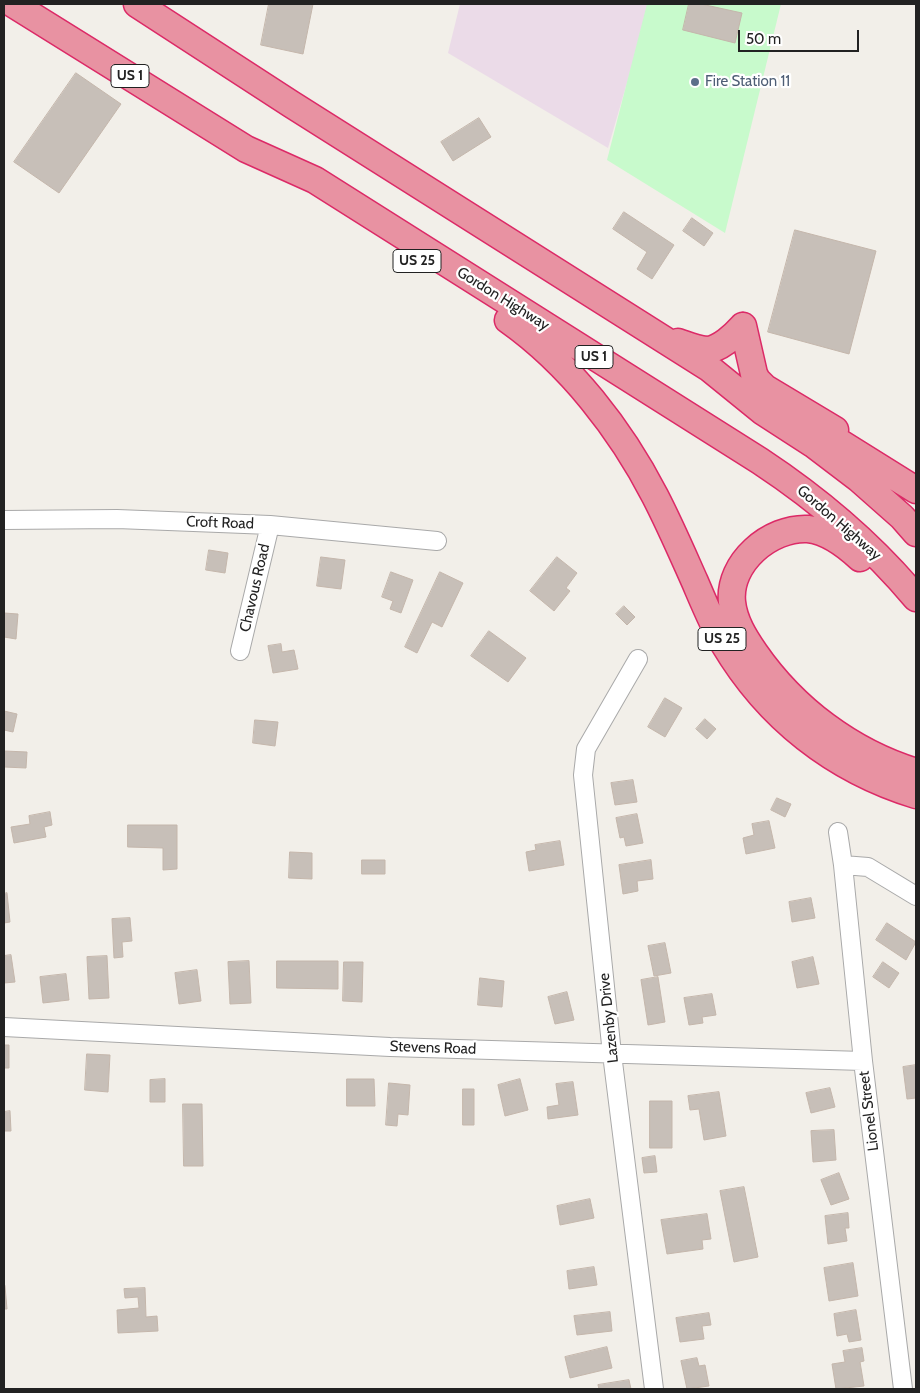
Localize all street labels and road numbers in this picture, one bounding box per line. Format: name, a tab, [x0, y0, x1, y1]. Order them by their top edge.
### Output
road number: US 1	[111, 64, 149, 88]
road number: US 25	[393, 250, 441, 272]
street label: Gordon Highway	[453, 263, 553, 335]
road number: US 1	[575, 346, 613, 368]
street label: Gordon Highway	[793, 482, 885, 564]
street label: Croft Road	[186, 513, 254, 533]
street label: Chavous Road	[236, 542, 274, 634]
road number: US 25	[698, 628, 746, 650]
street label: Lazenby Drive	[595, 972, 623, 1064]
street label: Stevens Road	[389, 1037, 477, 1059]
street label: Lionel Street	[855, 1070, 883, 1152]

